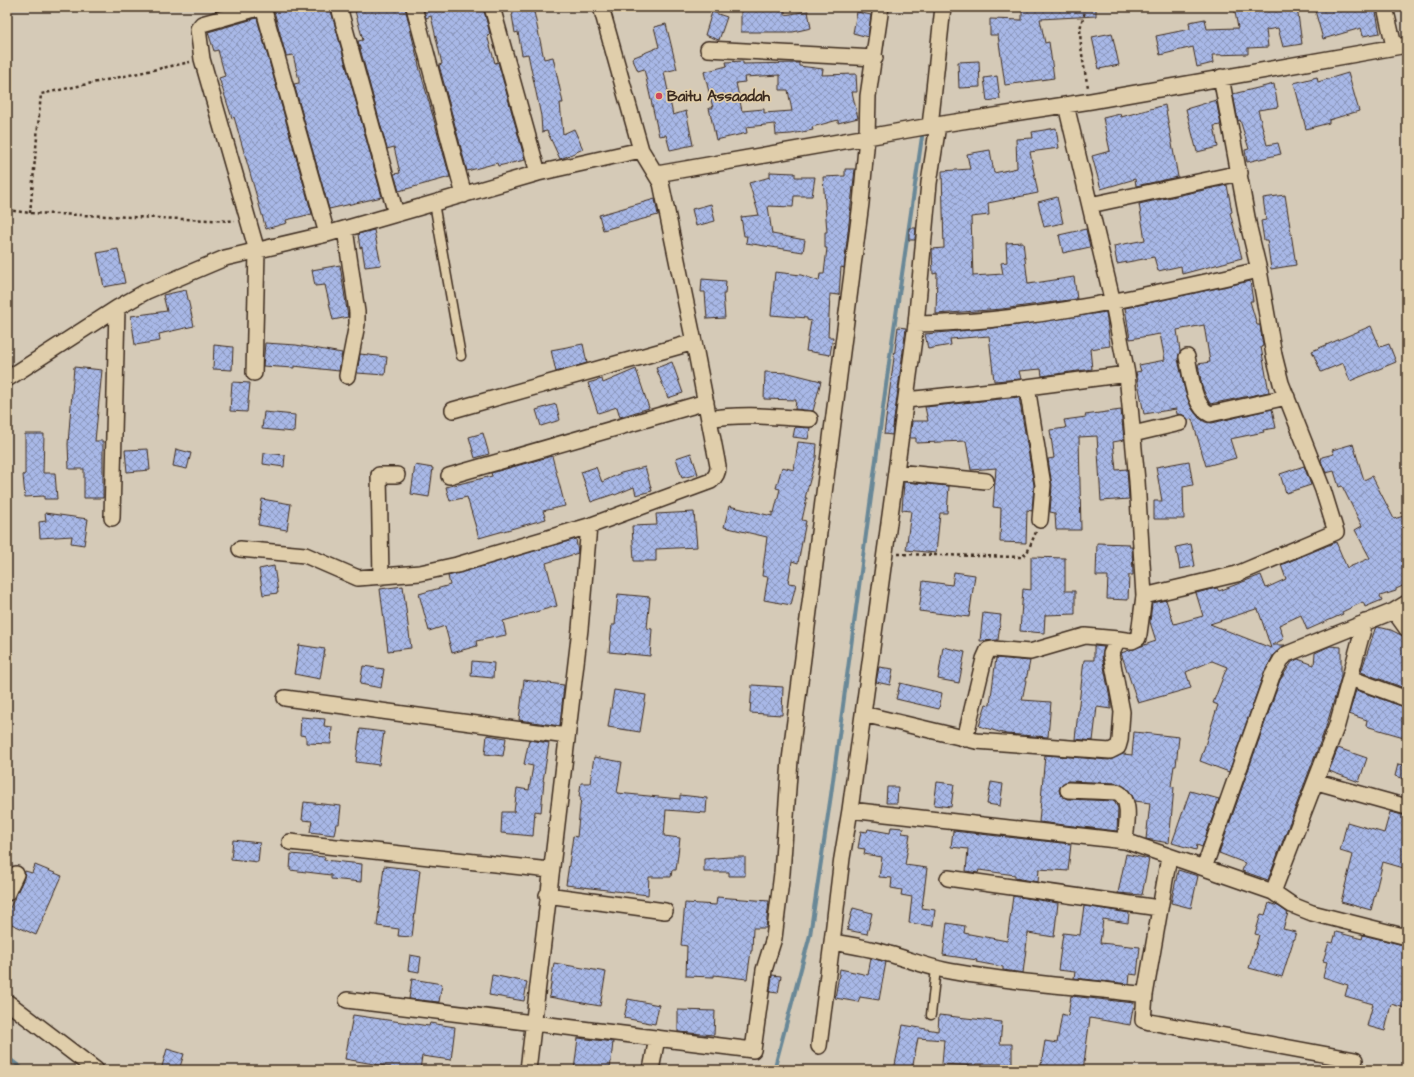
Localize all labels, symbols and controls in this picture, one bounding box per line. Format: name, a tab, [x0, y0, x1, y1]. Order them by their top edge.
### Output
place label: Baitu Assaadah	[667, 86, 771, 107]
marker: Baitu Assaadah	[654, 91, 664, 101]

